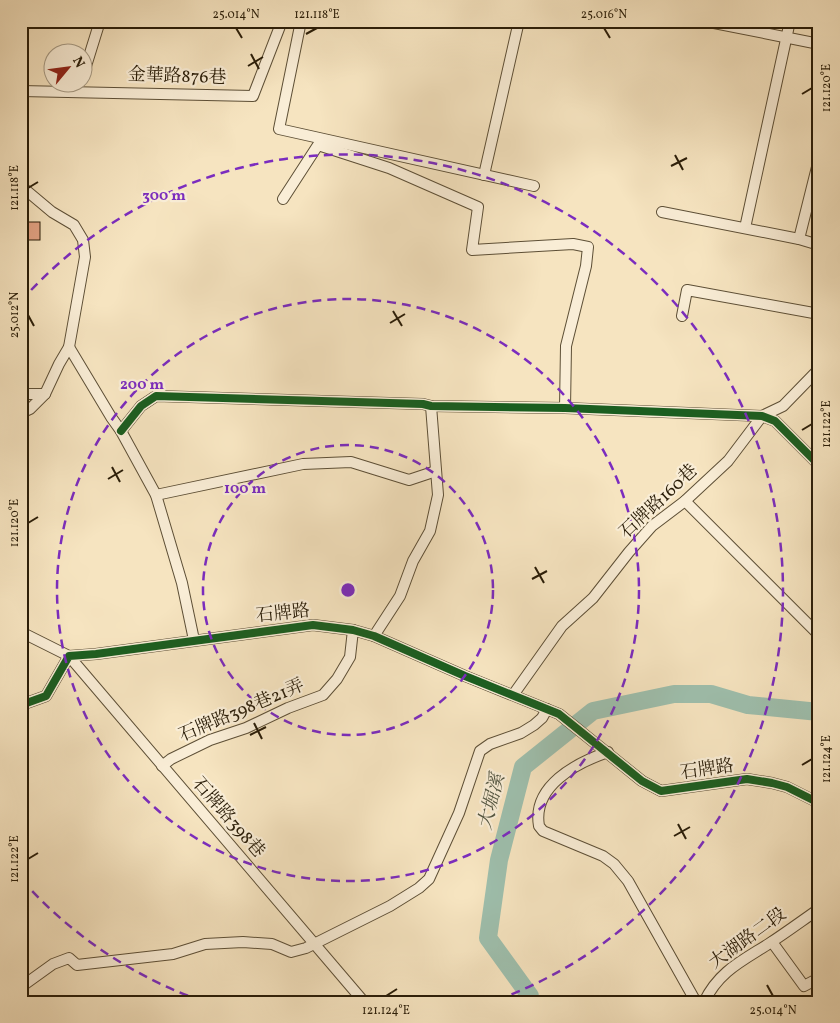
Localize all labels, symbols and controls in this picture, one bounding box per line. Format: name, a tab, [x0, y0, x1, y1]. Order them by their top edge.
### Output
text: 25.014°N	[212, 7, 260, 23]
text: 121.118°E	[294, 7, 340, 23]
text: 25.016°N	[581, 7, 627, 23]
north arrow	[42, 42, 92, 92]
text: N	[67, 53, 89, 71]
street label: 金華路876巷	[127, 63, 227, 91]
text: 121.120°E	[819, 64, 835, 112]
text: 121.118°E	[7, 165, 23, 211]
text: 300 m	[142, 186, 186, 207]
text: 25.012°N	[7, 292, 23, 338]
text: 200 m	[120, 375, 164, 396]
text: 121.122°E	[819, 400, 835, 448]
street label: 石牌路160巷	[614, 459, 704, 545]
text: 100 m	[224, 479, 267, 500]
text: 121.120°E	[7, 499, 23, 547]
centre of rings	[339, 581, 357, 599]
street label: 石牌路	[255, 599, 311, 629]
street label: 石牌路398巷21弄	[175, 673, 309, 749]
text: 121.124°E	[819, 735, 835, 783]
street label: 石牌路	[679, 754, 735, 786]
water label: 大堀溪	[472, 769, 512, 833]
street label: 石牌路398巷	[186, 772, 270, 864]
text: 121.122°E	[7, 835, 23, 883]
street label: 大湖路二段	[704, 902, 792, 976]
text: 121.124°E	[362, 1003, 410, 1019]
text: 25.014°N	[749, 1003, 797, 1019]

